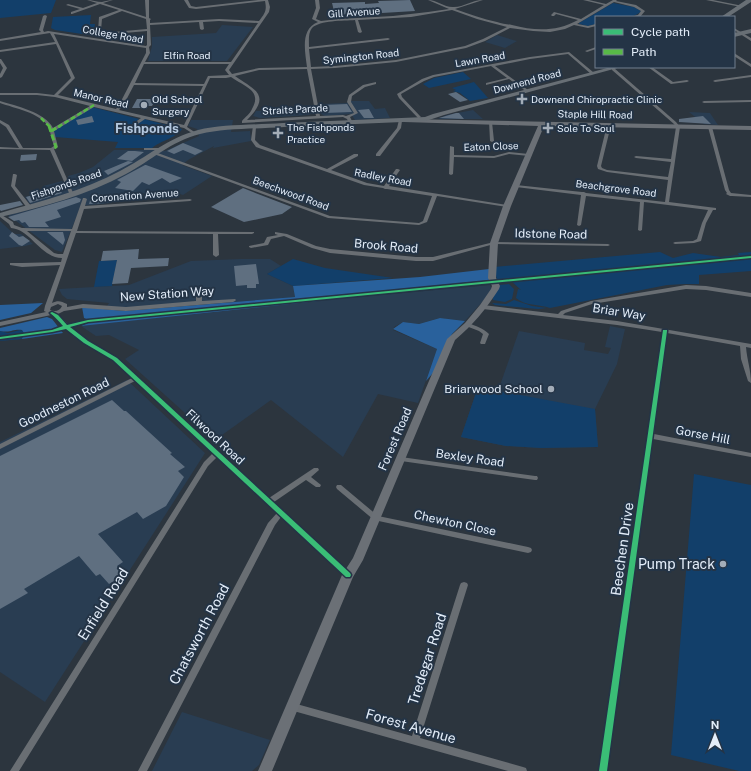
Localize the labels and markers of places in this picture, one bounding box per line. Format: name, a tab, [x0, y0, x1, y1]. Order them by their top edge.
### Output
place label: Old School Surgery	[152, 93, 203, 117]
marker: Downend Chiropractic Clinic	[516, 93, 528, 105]
place label: Downend Chiropractic Clinic	[531, 93, 662, 105]
marker: Old School Surgery	[139, 100, 149, 110]
place label: The Fishponds Practice	[287, 121, 354, 145]
marker: Sole To Soul	[542, 122, 554, 134]
place label: Sole To Soul	[557, 122, 615, 134]
marker: The Fishponds Practice	[272, 127, 284, 139]
place label: Briarwood School	[444, 382, 543, 396]
marker: Briarwood School	[546, 384, 556, 394]
place label: Pump Track	[638, 556, 715, 572]
marker: Pump Track	[718, 559, 728, 569]

